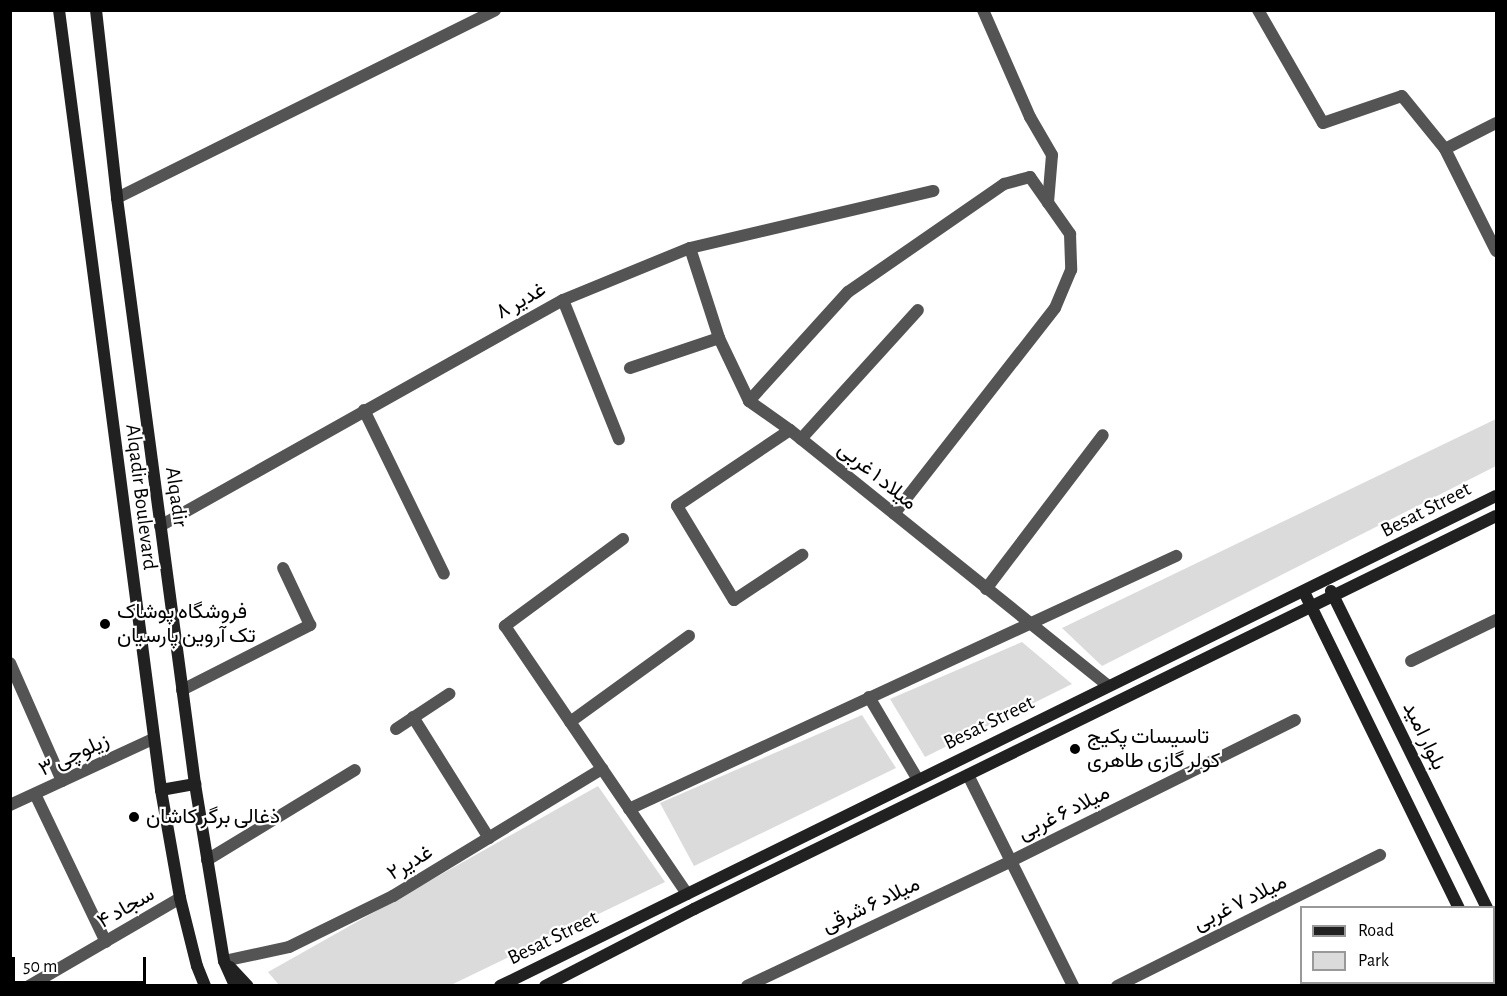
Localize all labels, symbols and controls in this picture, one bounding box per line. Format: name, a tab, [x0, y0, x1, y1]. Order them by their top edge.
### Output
street label: غدیر ۸	[492, 277, 550, 325]
street label: Alqadir Boulevard	[120, 423, 162, 571]
street label: میلاد ۱ غربی	[832, 436, 922, 516]
street label: Alqadir	[159, 465, 193, 529]
street label: Besat Street	[1377, 477, 1475, 543]
place label: فروشگاه پوشاک تک آروین پارسیان	[117, 599, 256, 649]
marker: فروشگاه پوشاک تک آروین پارسیان	[98, 617, 112, 631]
street label: Besat Street	[940, 690, 1038, 756]
street label: بلوار امید	[1397, 698, 1451, 774]
place label: تاسیسات پکیج کولر گازی طاهری	[1087, 724, 1220, 774]
street label: زیلوچی ۳	[35, 728, 113, 782]
marker: تاسیسات پکیج کولر گازی طاهری	[1068, 742, 1082, 756]
street label: میلاد ۶ غربی	[1014, 780, 1114, 846]
place label: ذغالی برگر کاشان	[146, 804, 280, 830]
marker: ذغالی برگر کاشان	[127, 810, 141, 824]
street label: غدیر۲	[383, 840, 437, 886]
street label: میلاد ۷ غربی	[1189, 870, 1291, 936]
street label: میلاد ۶ شرقی	[818, 871, 924, 939]
street label: سجاد ۴	[93, 882, 159, 934]
street label: Besat Street	[504, 905, 602, 971]
legend	[1300, 906, 1495, 984]
text: Road	[1358, 922, 1394, 940]
scale bar	[15, 945, 148, 983]
text: Park	[1358, 952, 1389, 970]
text: 50 m	[23, 958, 57, 976]

